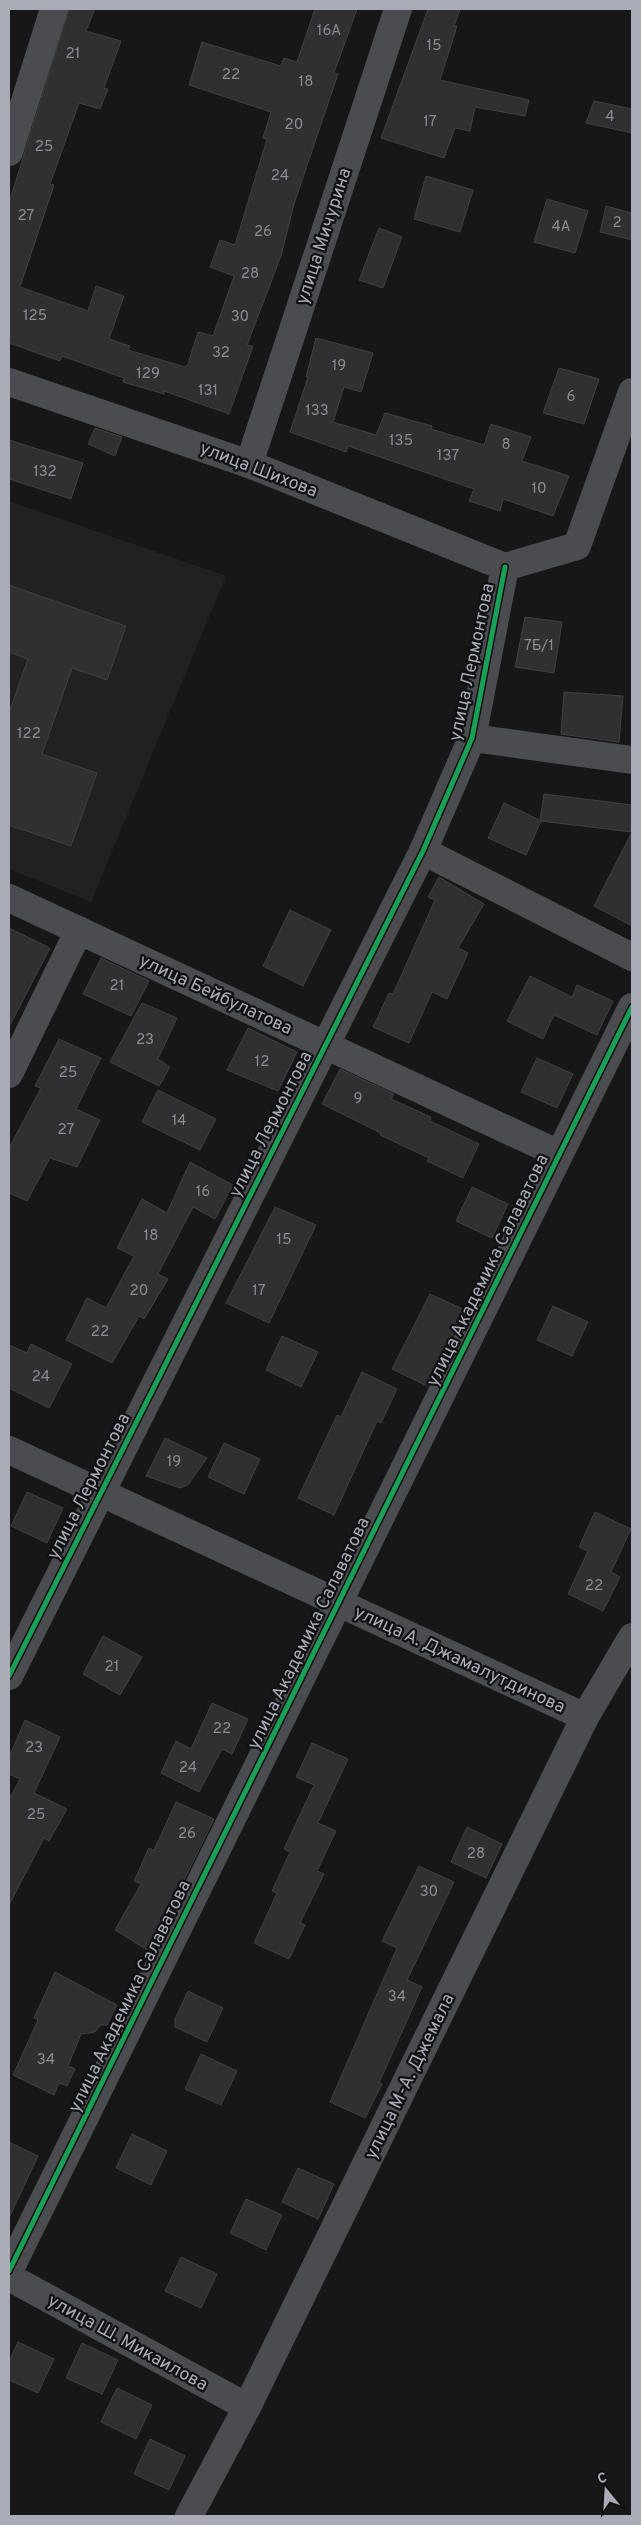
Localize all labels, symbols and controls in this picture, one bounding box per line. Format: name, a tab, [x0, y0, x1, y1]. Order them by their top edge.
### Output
house number: 16А	[317, 22, 341, 41]
house number: 15	[427, 37, 441, 56]
house number: 21	[66, 45, 80, 64]
house number: 22	[222, 66, 240, 85]
house number: 18	[299, 73, 313, 92]
house number: 4	[605, 108, 615, 127]
house number: 17	[423, 113, 437, 132]
house number: 20	[285, 116, 303, 135]
house number: 25	[35, 138, 53, 157]
street label: улица Мичурина	[292, 165, 357, 308]
house number: 24	[271, 167, 289, 186]
house number: 27	[18, 207, 35, 226]
house number: 2	[612, 214, 622, 233]
house number: 4А	[551, 218, 571, 237]
house number: 26	[254, 223, 272, 242]
house number: 28	[241, 265, 259, 284]
house number: 125	[23, 307, 47, 326]
house number: 30	[231, 308, 249, 327]
house number: 32	[212, 344, 230, 363]
house number: 19	[332, 357, 346, 376]
house number: 129	[136, 365, 160, 384]
house number: 131	[198, 382, 218, 401]
house number: 6	[567, 388, 576, 407]
house number: 133	[305, 402, 329, 421]
house number: 135	[389, 432, 413, 451]
house number: 8	[501, 436, 511, 455]
street label: улица Шихова	[196, 437, 321, 503]
house number: 137	[437, 447, 459, 466]
house number: 132	[33, 463, 57, 482]
house number: 10	[531, 480, 547, 499]
street label: улица Лермонтова	[444, 581, 500, 744]
house number: 7Б/1	[524, 637, 554, 656]
house number: 122	[17, 725, 41, 744]
street label: улица Бейбулатова	[135, 950, 296, 1041]
house number: 21	[110, 977, 124, 996]
house number: 23	[136, 1031, 154, 1050]
street label: улица Лермонтова	[224, 1048, 318, 1202]
house number: 12	[255, 1053, 269, 1072]
house number: 25	[59, 1064, 77, 1083]
house number: 9	[354, 1090, 362, 1109]
house number: 14	[172, 1112, 186, 1131]
house number: 27	[58, 1121, 75, 1140]
street label: улица Академика Салаватова	[422, 1151, 555, 1391]
house number: 16	[196, 1183, 210, 1202]
house number: 18	[144, 1227, 158, 1246]
house number: 15	[277, 1231, 291, 1250]
house number: 20	[130, 1282, 148, 1301]
house number: 17	[252, 1282, 266, 1301]
house number: 22	[91, 1323, 109, 1342]
house number: 24	[32, 1368, 50, 1387]
street label: улица Лермонтова	[42, 1410, 136, 1564]
house number: 19	[167, 1453, 181, 1472]
street label: улица Академика Салаватова	[243, 1514, 376, 1754]
house number: 22	[585, 1577, 603, 1596]
street label: улица А. Джамалутдинова	[350, 1601, 569, 1719]
house number: 21	[105, 1658, 119, 1677]
house number: 22	[213, 1720, 231, 1739]
house number: 23	[25, 1739, 43, 1758]
house number: 24	[179, 1759, 197, 1778]
house number: 25	[27, 1806, 45, 1825]
house number: 26	[178, 1825, 196, 1844]
house number: 28	[467, 1845, 485, 1864]
street label: улица Академика Салаватова	[64, 1877, 197, 2117]
house number: 30	[420, 1883, 438, 1902]
house number: 34	[388, 1988, 406, 2007]
street label: улица М-А. Джемала	[360, 1990, 461, 2163]
house number: 34	[37, 2051, 55, 2070]
street label: улица Ш. Микаилова	[43, 2290, 211, 2397]
north arrow	[581, 2465, 631, 2515]
text: С	[596, 2470, 609, 2489]

